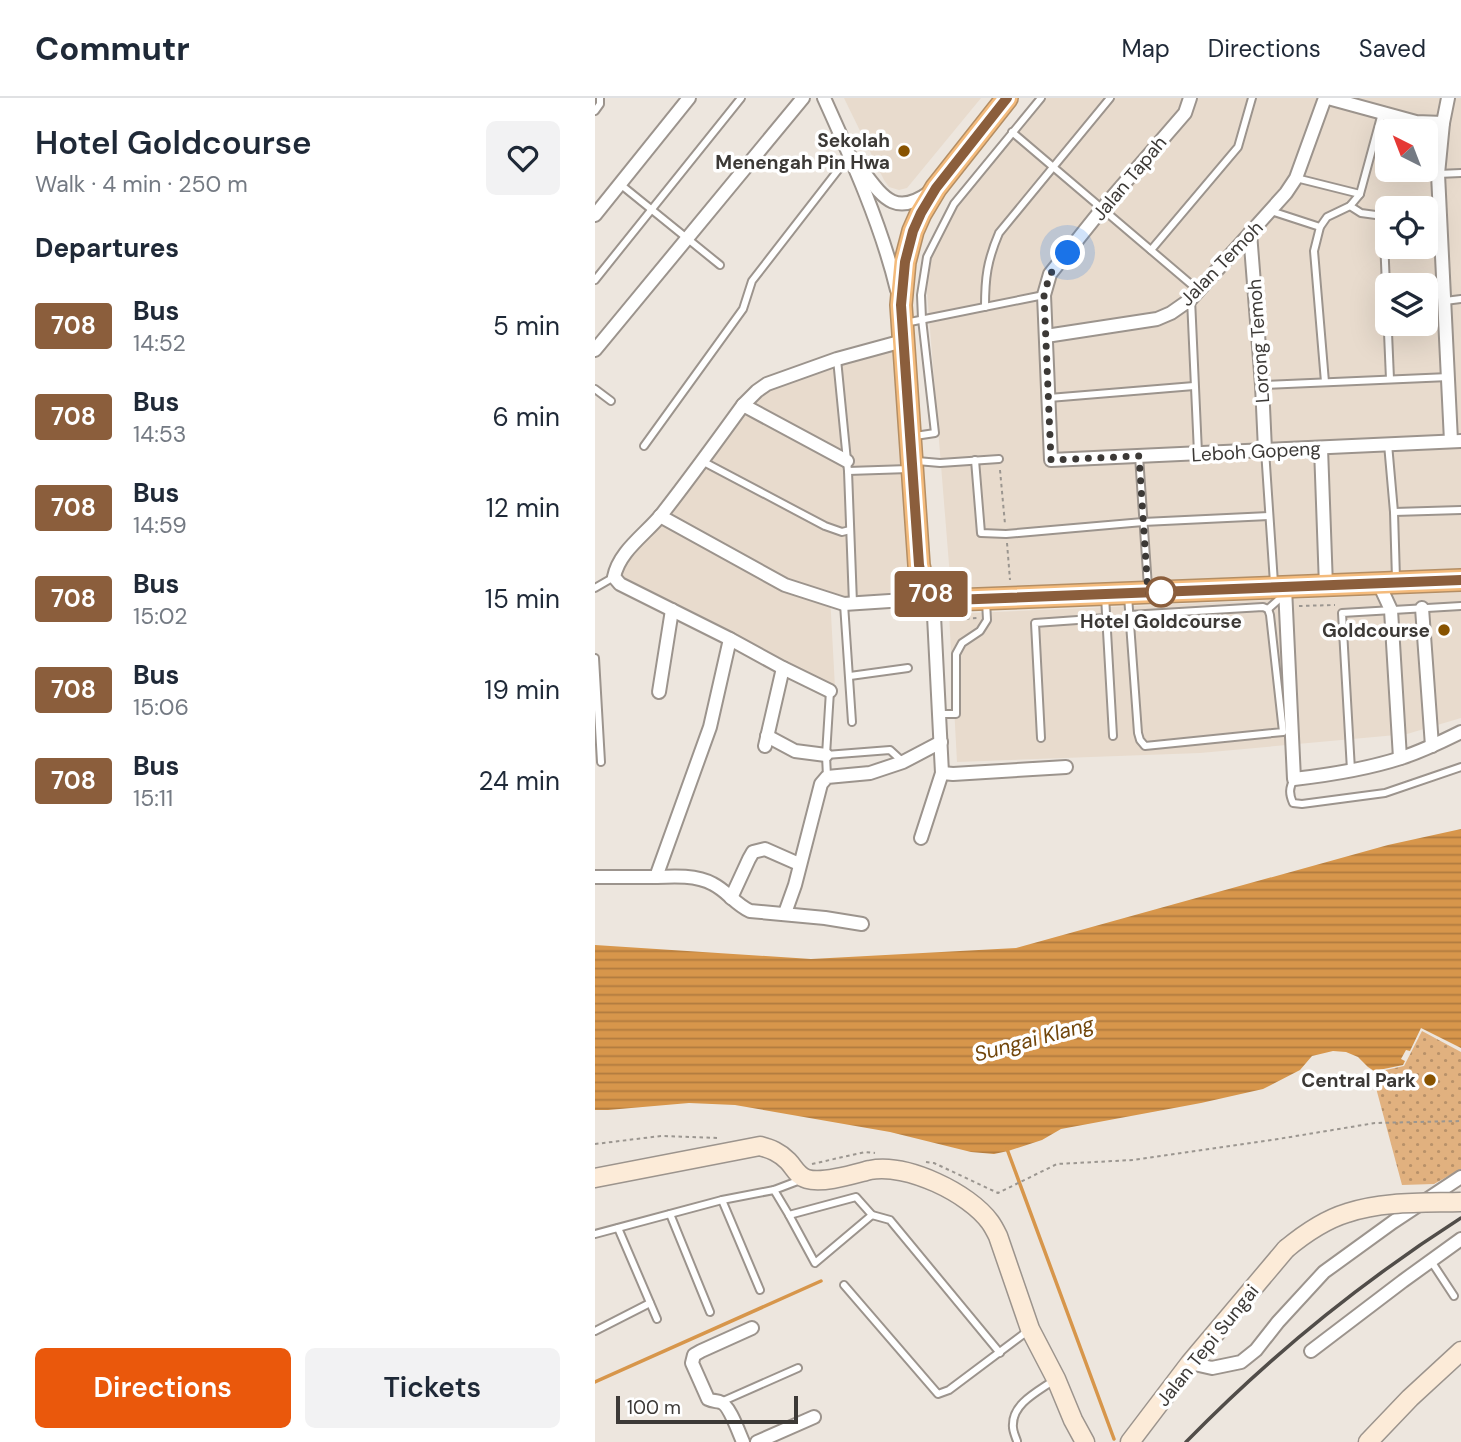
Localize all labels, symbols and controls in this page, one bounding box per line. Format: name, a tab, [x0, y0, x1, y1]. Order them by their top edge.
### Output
text: Commutr	[35, 27, 190, 70]
text: Map	[1122, 33, 1170, 64]
text: Directions	[1208, 33, 1321, 64]
text: Saved	[1359, 33, 1426, 64]
north arrow	[1375, 119, 1439, 182]
map controls	[1375, 119, 1438, 336]
text: Hotel Goldcourse	[35, 121, 312, 164]
button: heart	[486, 121, 560, 195]
place label: Sekolah Menengah Pin Hwa	[715, 128, 890, 175]
street label: Jalan Tapah	[1087, 131, 1172, 226]
marker: Sekolah Menengah Pin Hwa	[896, 143, 912, 159]
text: Walk · 4 min · 250 m	[35, 169, 248, 199]
button: locate	[1375, 196, 1438, 259]
street label: Jalan Temoh	[1174, 215, 1268, 311]
text: Departures	[35, 231, 179, 265]
your location	[1050, 235, 1085, 270]
button: layers	[1375, 273, 1438, 336]
street label: Lorong Temoh	[1242, 278, 1275, 404]
text: Bus	[133, 294, 179, 328]
text: 5 min	[493, 309, 560, 343]
text: 708	[51, 310, 96, 341]
text: 14:52	[133, 328, 186, 358]
text: Bus	[133, 385, 179, 419]
text: 6 min	[492, 400, 560, 434]
text: 708	[51, 401, 96, 432]
text: 14:53	[133, 419, 186, 449]
street label: Leboh Gopeng	[1191, 436, 1322, 467]
text: Bus	[133, 476, 179, 510]
text: 12 min	[486, 491, 560, 525]
text: 708	[51, 492, 96, 523]
text: 14:59	[133, 510, 187, 540]
text: Bus	[133, 567, 179, 601]
line badge: 708	[891, 571, 971, 617]
marker: Hotel Goldcourse	[1146, 577, 1176, 607]
text: 708	[909, 578, 953, 609]
text: 15 min	[485, 582, 560, 616]
text: 708	[51, 583, 96, 614]
text: 15:02	[133, 601, 188, 631]
place label: Hotel Goldcourse	[1080, 609, 1242, 634]
place label: Goldcourse	[1322, 618, 1430, 643]
marker: Goldcourse	[1436, 622, 1452, 638]
text: Bus	[133, 658, 179, 692]
text: 19 min	[484, 673, 560, 707]
text: 708	[51, 674, 96, 705]
text: 15:06	[133, 692, 189, 722]
text: Bus	[133, 749, 179, 783]
text: 24 min	[478, 764, 560, 798]
text: 708	[51, 765, 96, 796]
text: 15:11	[133, 783, 173, 813]
water label: Sungai Klang	[971, 1009, 1097, 1068]
place label: Central Park	[1301, 1068, 1416, 1093]
marker: Central Park	[1422, 1072, 1438, 1088]
street label: Jalan Tepi Sungai	[1150, 1279, 1264, 1411]
button: Directions	[35, 1348, 291, 1428]
button: Tickets	[305, 1348, 560, 1428]
scale bar	[616, 1393, 798, 1425]
text: 100 m	[627, 1395, 681, 1420]

